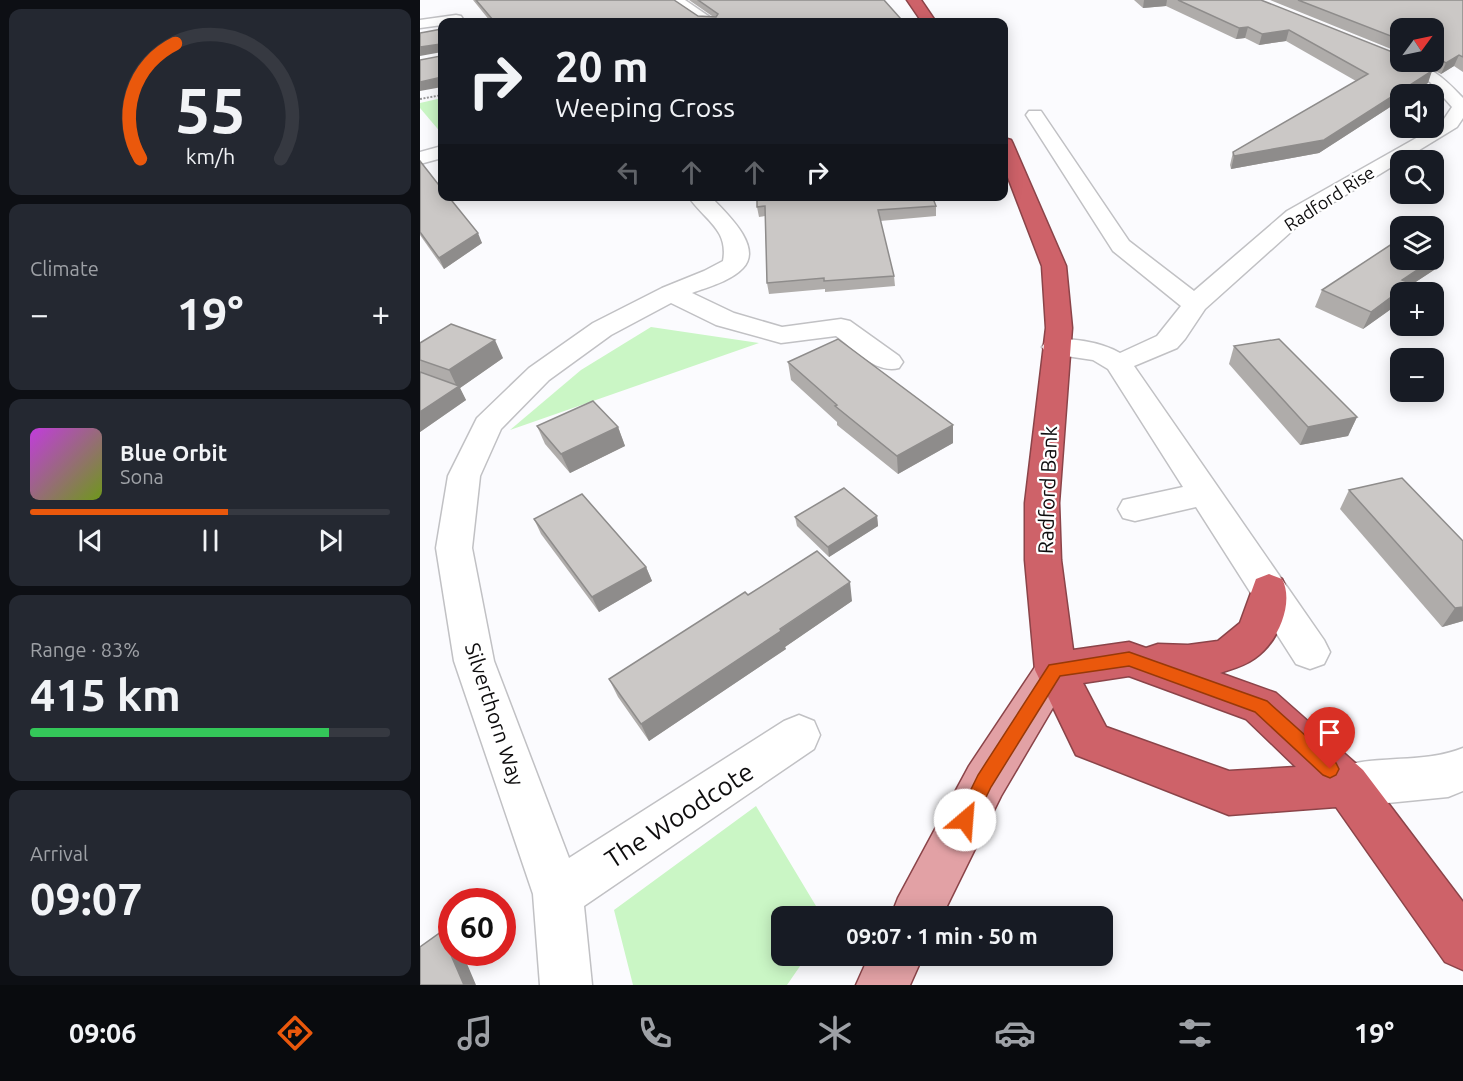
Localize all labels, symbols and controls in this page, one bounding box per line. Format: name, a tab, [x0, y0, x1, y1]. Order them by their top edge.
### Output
north arrow	[1390, 18, 1444, 72]
map controls	[1390, 18, 1444, 402]
icon: right	[456, 42, 534, 120]
text: 20 m	[555, 43, 649, 90]
text: 55	[175, 75, 245, 145]
button: sound	[1390, 84, 1444, 138]
text: Weeping Cross	[555, 92, 735, 122]
text: km/h	[185, 144, 235, 168]
button: search	[1390, 150, 1444, 204]
icon: left	[612, 156, 645, 189]
icon: ahead	[675, 156, 708, 189]
icon: ahead	[738, 156, 771, 189]
icon: right	[801, 156, 834, 189]
street label: Radford Rise	[1280, 162, 1378, 234]
button: layers	[1390, 216, 1444, 270]
text: Climate	[30, 257, 99, 280]
button: +	[1390, 282, 1444, 336]
text: 19°	[177, 288, 243, 339]
text: −	[30, 295, 49, 332]
text: +	[371, 295, 390, 332]
button: −	[1390, 348, 1444, 402]
street label: Radford Bank	[1033, 425, 1061, 554]
text: Blue Orbit	[120, 440, 227, 465]
text: Sona	[120, 465, 164, 488]
icon: previous	[74, 524, 107, 557]
icon: pause	[194, 524, 227, 557]
icon: next	[314, 524, 347, 557]
text: Range · 83%	[30, 638, 140, 661]
street label: Silverthorn Way	[461, 640, 529, 788]
text: 415 km	[30, 669, 181, 720]
pin	[1304, 707, 1355, 769]
icon: arrive	[1313, 716, 1346, 749]
street label: The Woodcote	[600, 756, 758, 874]
position arrow	[933, 788, 997, 852]
text: Arrival	[30, 842, 88, 865]
text: 09:07	[30, 873, 143, 924]
speed limit sign: 60	[438, 888, 516, 966]
text: 09:07 · 1 min · 50 m	[846, 923, 1038, 948]
icon: directions	[274, 1012, 316, 1054]
icon: music	[454, 1012, 496, 1054]
icon: phone	[634, 1012, 676, 1054]
icon: climate	[814, 1012, 856, 1054]
icon: car	[994, 1012, 1036, 1054]
icon: filters	[1174, 1012, 1216, 1054]
text: 09:06	[69, 1018, 137, 1048]
text: 19°	[1354, 1018, 1394, 1048]

